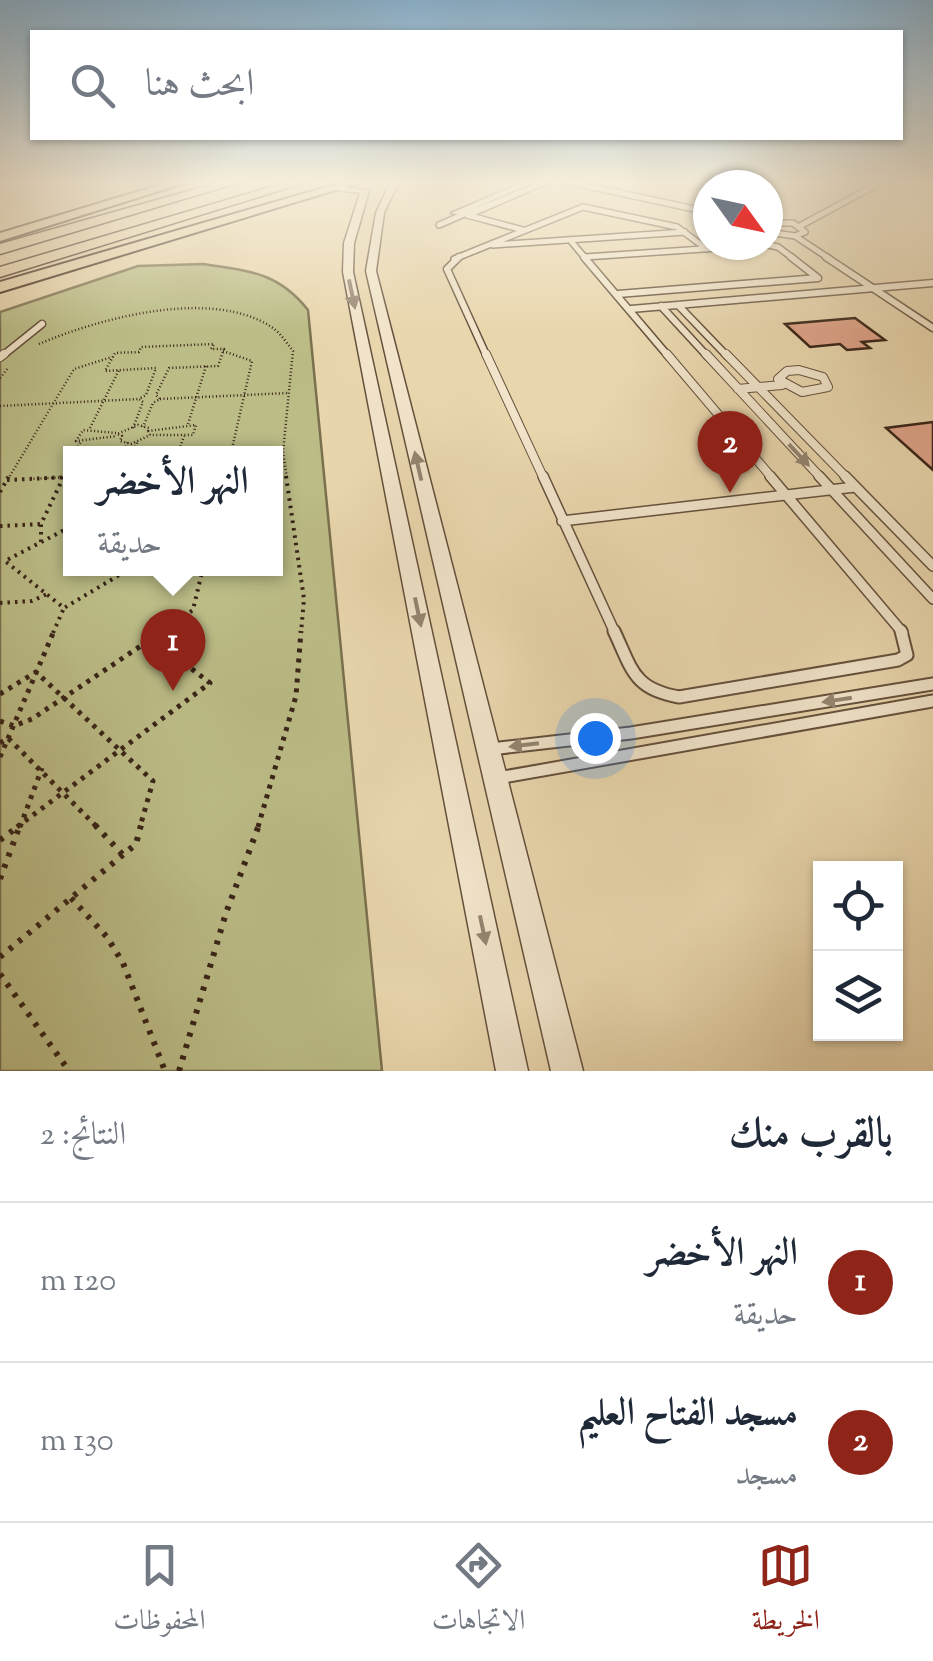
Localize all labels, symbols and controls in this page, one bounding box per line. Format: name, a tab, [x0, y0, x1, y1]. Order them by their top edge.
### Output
search box	[30, 30, 903, 140]
icon: search	[65, 58, 120, 113]
text: ابحث هنا	[145, 59, 254, 113]
north arrow	[693, 170, 783, 260]
one-way arrow	[345, 279, 361, 310]
pin: 2	[698, 410, 762, 493]
one-way arrow	[787, 442, 809, 467]
popup	[63, 446, 283, 576]
one-way arrow	[410, 451, 425, 482]
text: النهر الأخضر	[97, 457, 249, 511]
text: حديقة	[97, 522, 162, 568]
one-way arrow	[410, 597, 426, 628]
pin: 1	[140, 608, 206, 691]
one-way arrow	[820, 692, 852, 708]
your location	[570, 713, 621, 764]
one-way arrow	[507, 737, 539, 753]
map controls	[813, 861, 903, 1041]
button: locate	[813, 861, 903, 951]
one-way arrow	[476, 915, 492, 946]
button: layers	[813, 951, 903, 1041]
text: بالقرب منك	[729, 1106, 893, 1166]
text: النتائج: 2	[40, 1113, 126, 1159]
text: النهر الأخضر	[647, 1228, 798, 1282]
text: 120 m	[40, 1259, 116, 1305]
text: 1	[855, 1259, 866, 1305]
text: حديقة	[733, 1293, 798, 1339]
text: مسجد الفتاح العليم	[577, 1388, 798, 1442]
text: 130 m	[40, 1419, 114, 1465]
text: 2	[853, 1419, 868, 1465]
text: مسجد	[735, 1453, 798, 1499]
tab: المحفوظات	[113, 1538, 205, 1647]
tab: الاتجاهات	[432, 1538, 525, 1647]
tab: الخريطة	[752, 1538, 820, 1647]

